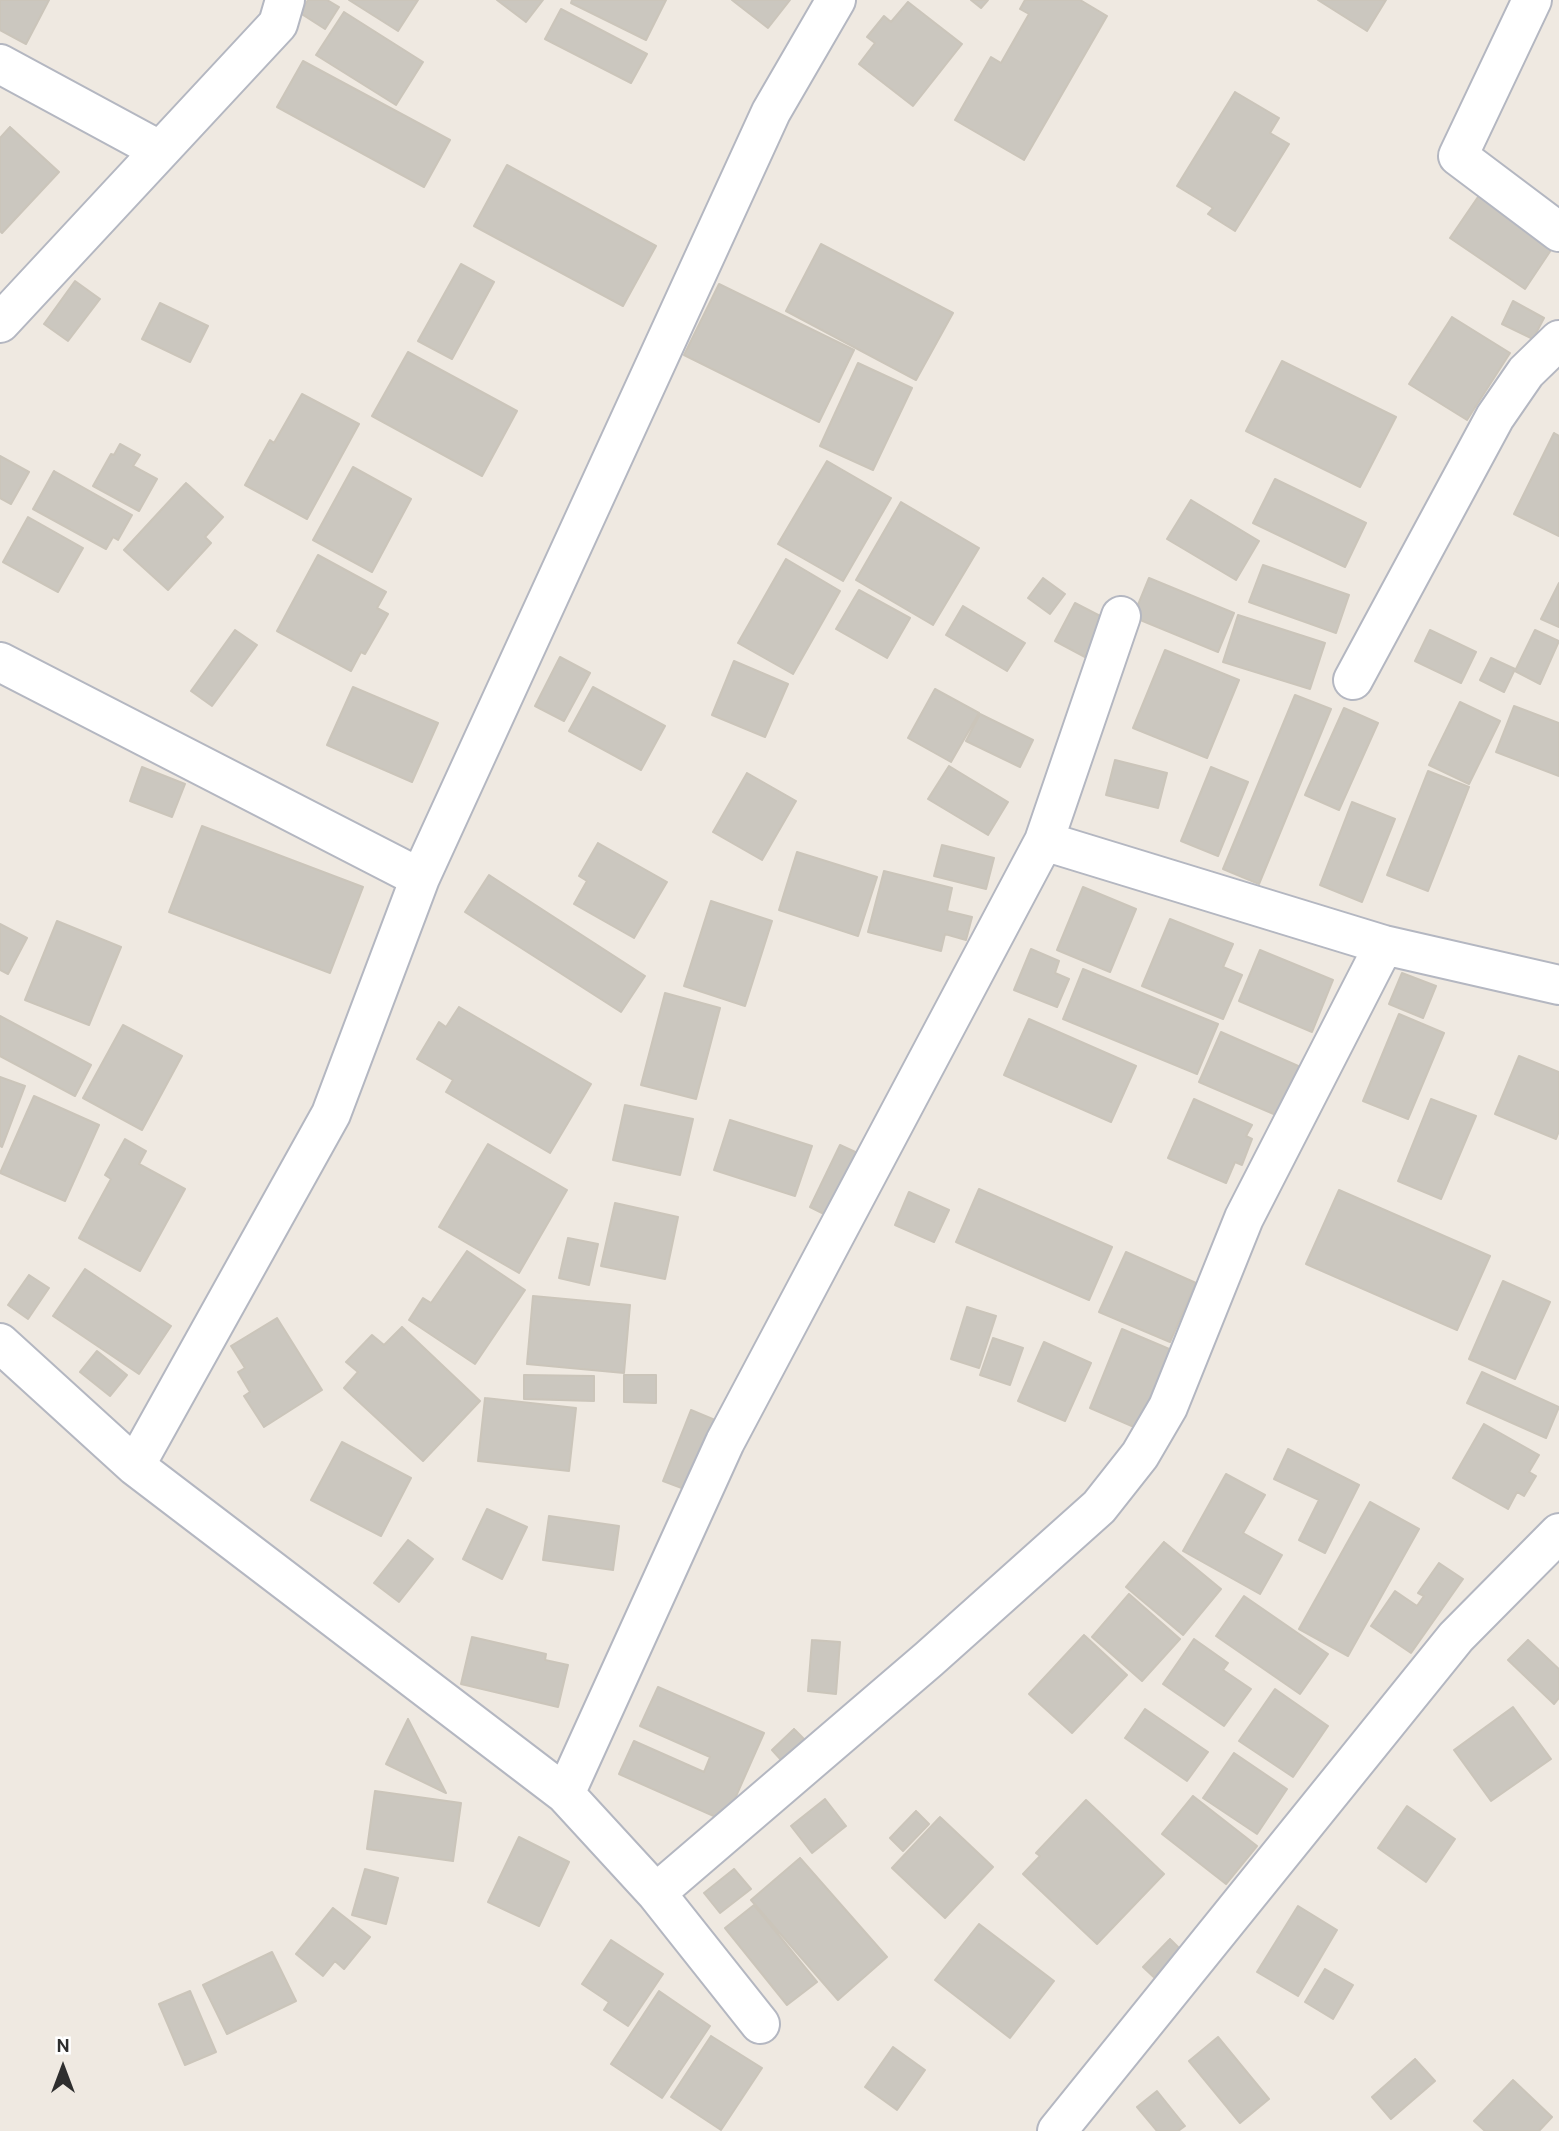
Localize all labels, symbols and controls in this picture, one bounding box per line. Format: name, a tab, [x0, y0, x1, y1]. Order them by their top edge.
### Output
north arrow	[28, 2033, 98, 2103]
text: N	[56, 2035, 70, 2059]

